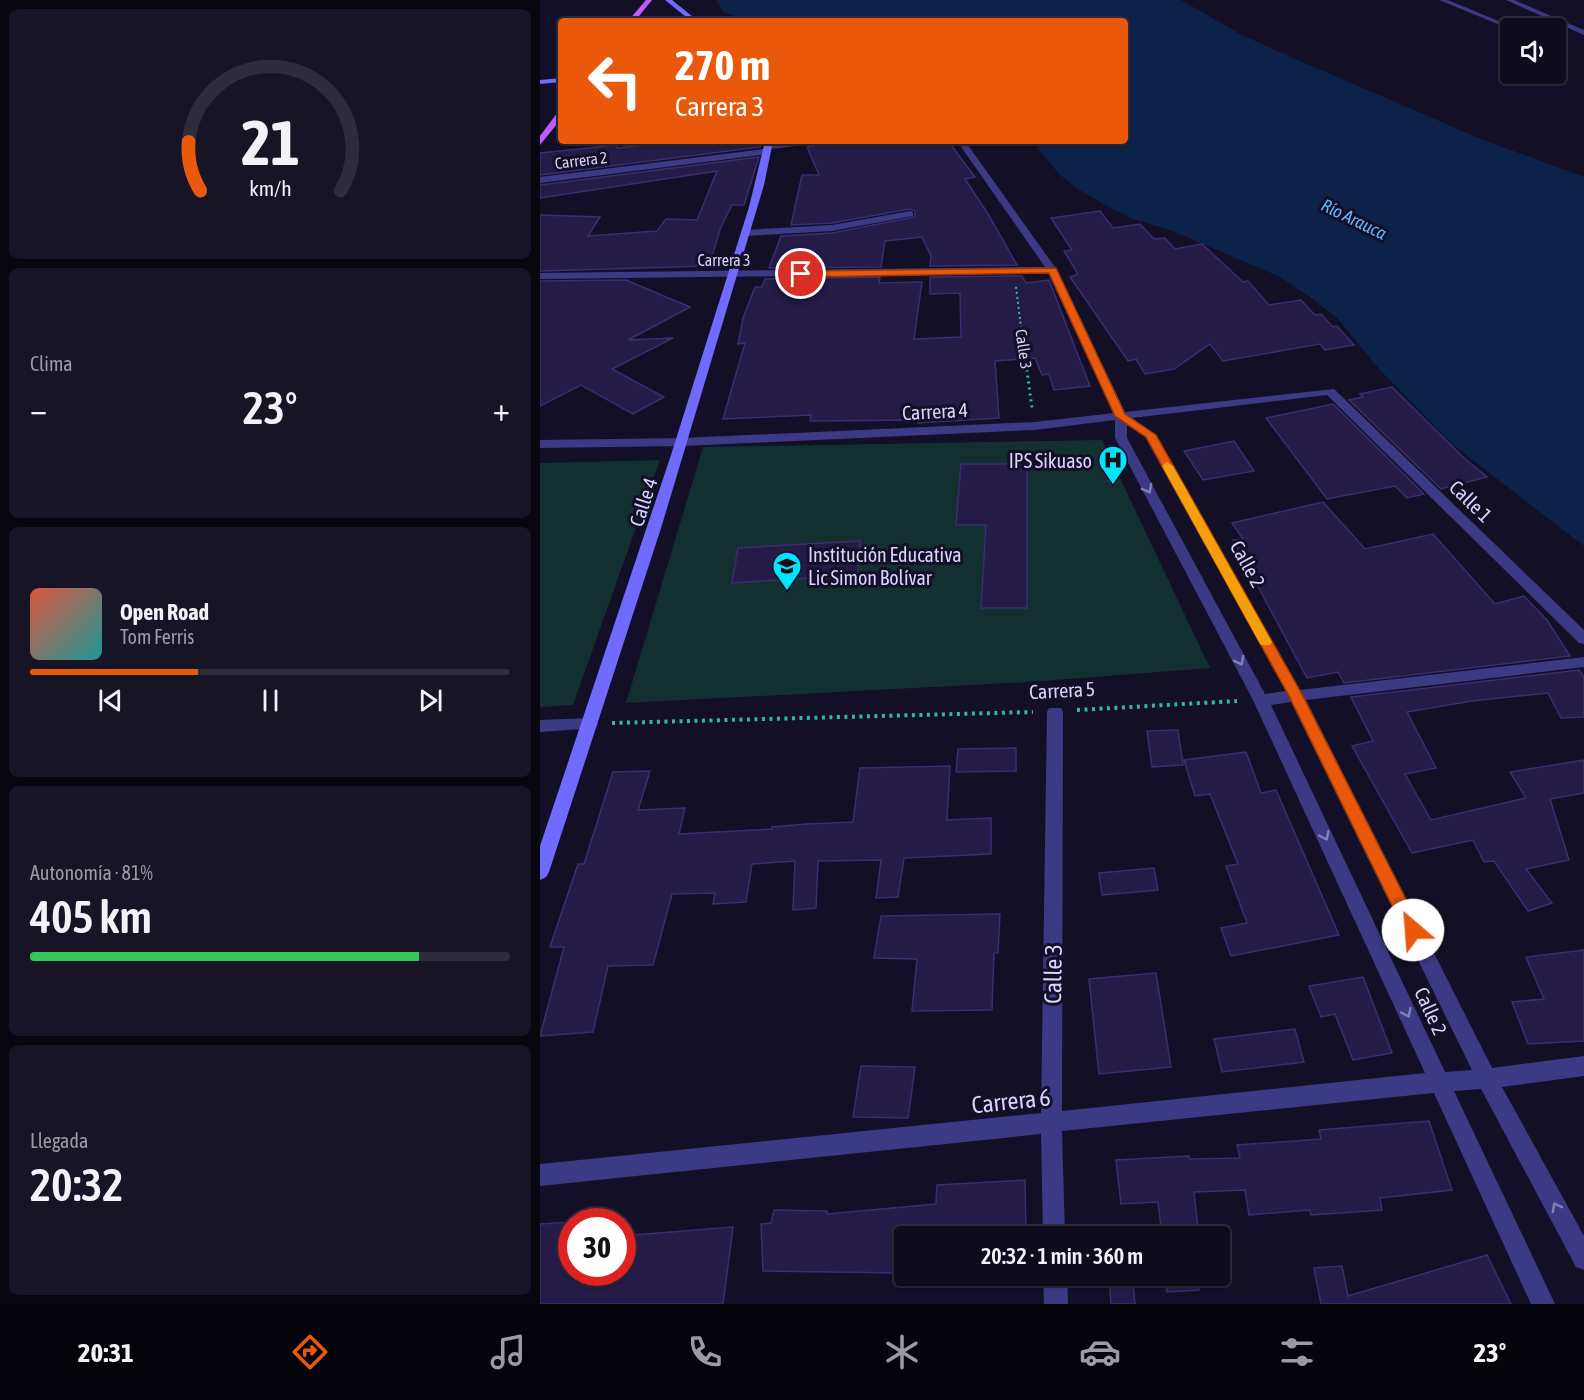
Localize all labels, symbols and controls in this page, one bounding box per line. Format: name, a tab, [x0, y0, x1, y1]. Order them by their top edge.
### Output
map controls	[1500, 18, 1566, 84]
button: sound	[1500, 18, 1566, 84]
text: 270 m	[675, 41, 770, 89]
icon: left	[576, 42, 654, 120]
text: Carrera 3	[675, 91, 764, 122]
text: 21	[241, 107, 299, 178]
street label: Carrera 2	[554, 148, 608, 172]
text: km/h	[249, 176, 291, 201]
water label: Río Arauca	[1318, 194, 1391, 244]
pin	[775, 248, 826, 299]
street label: Carrera 3	[698, 251, 750, 269]
icon: arrive	[784, 257, 817, 290]
street label: Calle 3	[1012, 328, 1036, 370]
text: Clima	[30, 352, 73, 375]
text: 23°	[243, 382, 297, 434]
text: −	[30, 390, 47, 428]
text: +	[493, 390, 510, 428]
street label: Carrera 4	[901, 398, 969, 424]
hospital icon: IPS Sikuaso	[1097, 444, 1129, 486]
place label: IPS Sikuaso	[1009, 449, 1092, 472]
street label: Calle 4	[624, 475, 662, 529]
street label: Calle 1	[1445, 475, 1497, 527]
one-way arrow	[1141, 483, 1152, 493]
street label: Calle 2	[1226, 537, 1270, 591]
place label: Institución Educativa Lic Simon Bolívar	[808, 543, 962, 589]
school or university icon: Institución Educativa Lic Simon Bolívar	[771, 550, 803, 592]
text: Open Road	[120, 599, 209, 625]
text: Tom Ferris	[120, 625, 194, 648]
one-way arrow	[1233, 654, 1244, 665]
street label: Carrera 5	[1028, 677, 1096, 703]
icon: previous	[94, 684, 127, 717]
icon: pause	[254, 684, 287, 717]
icon: next	[414, 684, 447, 717]
one-way arrow	[1317, 830, 1329, 841]
text: Autonomía · 81%	[30, 861, 153, 884]
text: 405 km	[30, 891, 152, 943]
position arrow	[1381, 898, 1445, 962]
street label: Calle 3	[1039, 944, 1067, 1004]
street label: Calle 2	[1410, 984, 1452, 1038]
one-way arrow	[1399, 1007, 1411, 1018]
street label: Carrera 6	[970, 1083, 1052, 1119]
text: Llegada	[30, 1129, 88, 1152]
text: 20:32	[30, 1159, 124, 1211]
one-way arrow	[1552, 1203, 1563, 1214]
speed limit sign: 30	[558, 1208, 636, 1286]
text: 20:32 · 1 min · 360 m	[981, 1243, 1143, 1269]
icon: directions	[289, 1331, 331, 1373]
icon: music	[487, 1331, 529, 1373]
icon: phone	[684, 1331, 726, 1373]
icon: climate	[881, 1331, 923, 1373]
icon: car	[1079, 1331, 1121, 1373]
icon: filters	[1276, 1331, 1318, 1373]
text: 20:31	[78, 1337, 134, 1368]
text: 23°	[1473, 1337, 1506, 1368]

